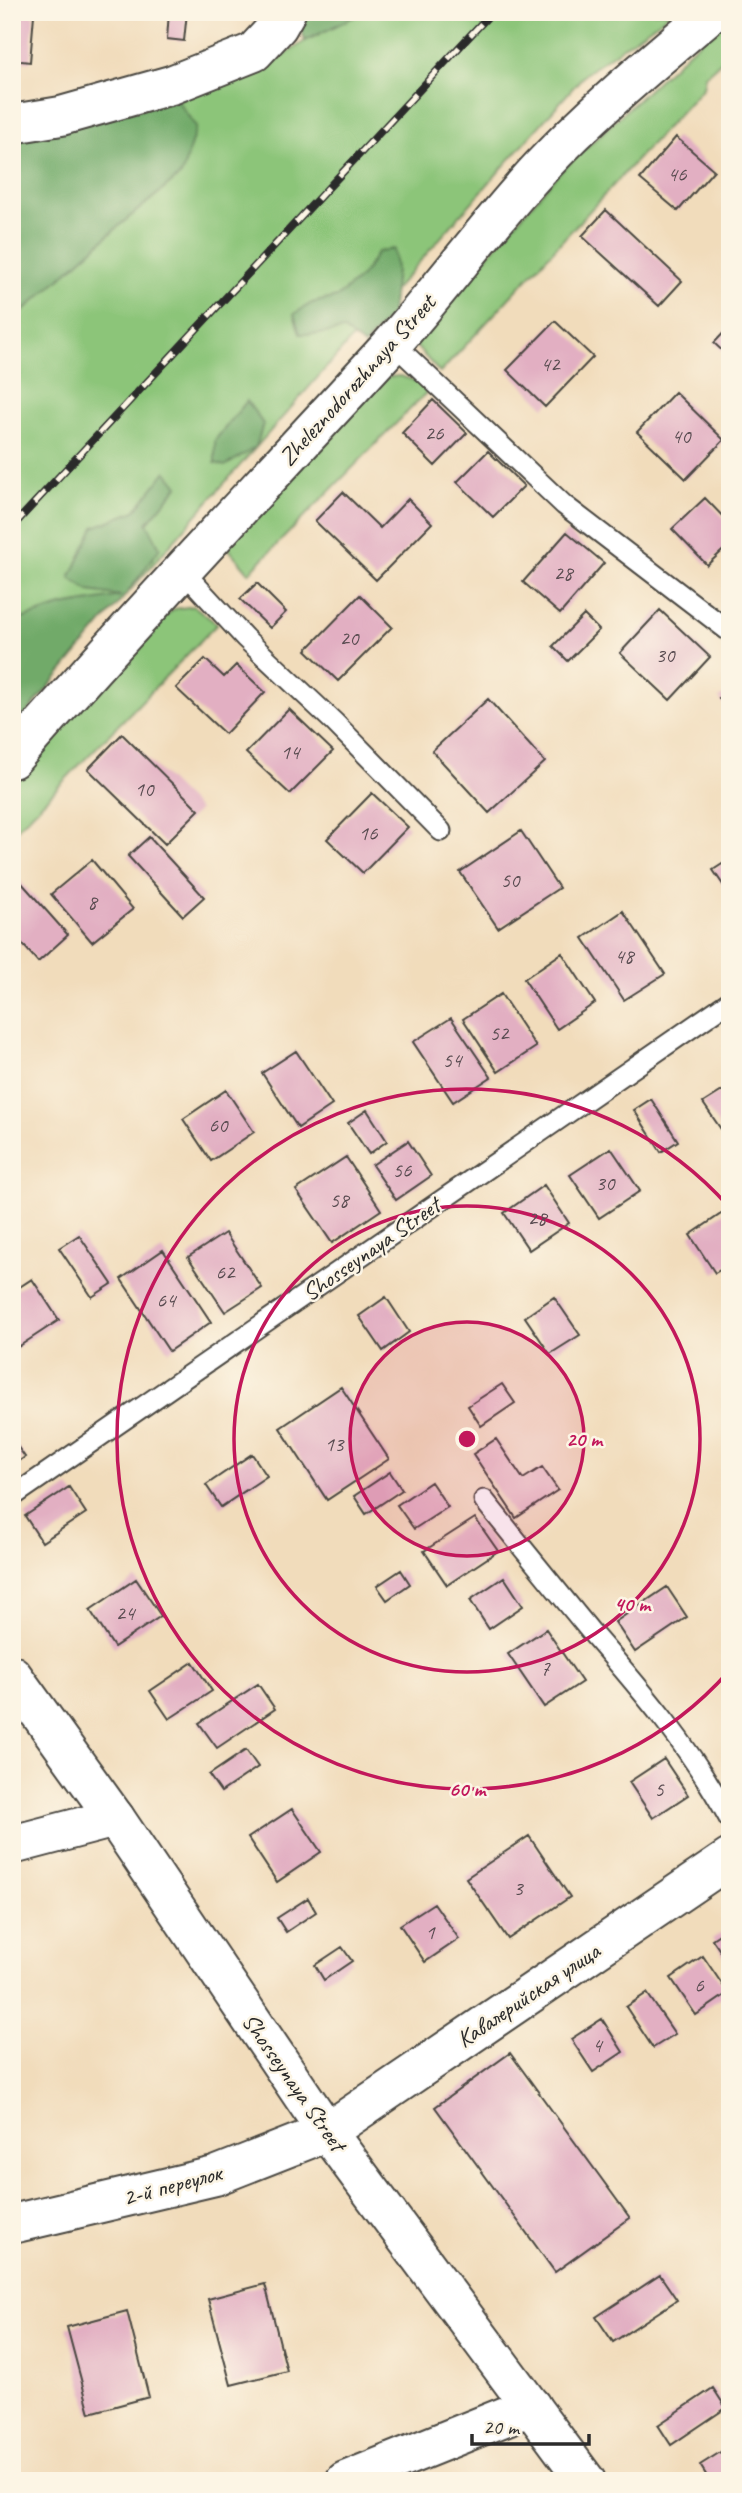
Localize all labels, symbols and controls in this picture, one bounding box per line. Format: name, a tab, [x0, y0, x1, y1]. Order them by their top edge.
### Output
house number: 46	[668, 161, 687, 187]
street label: Zheleznodorozhnaya Street	[272, 287, 443, 472]
house number: 42	[541, 351, 561, 377]
house number: 26	[425, 420, 444, 446]
house number: 40	[672, 423, 692, 449]
house number: 28	[554, 560, 575, 586]
house number: 20	[340, 625, 360, 651]
house number: 30	[656, 642, 676, 668]
house number: 14	[281, 739, 302, 765]
house number: 10	[135, 776, 155, 802]
house number: 16	[359, 820, 378, 846]
house number: 50	[501, 867, 521, 893]
house number: 8	[87, 889, 99, 915]
house number: 48	[615, 943, 636, 969]
house number: 52	[490, 1020, 510, 1046]
house number: 54	[443, 1047, 464, 1073]
house number: 60	[209, 1112, 229, 1138]
house number: 56	[393, 1157, 412, 1183]
house number: 30	[596, 1170, 616, 1196]
house number: 58	[330, 1187, 351, 1213]
street label: Shosseynaya Street	[296, 1189, 448, 1308]
house number: 28	[528, 1205, 549, 1231]
house number: 62	[216, 1259, 236, 1285]
house number: 64	[157, 1287, 178, 1313]
text: 20 m	[566, 1426, 604, 1452]
centre of rings	[455, 1427, 479, 1451]
house number: 13	[325, 1431, 345, 1457]
text: 40 m	[614, 1591, 652, 1617]
house number: 24	[116, 1600, 137, 1626]
house number: 7	[540, 1655, 551, 1681]
text: 60 m	[449, 1776, 487, 1802]
house number: 5	[654, 1776, 665, 1802]
house number: 3	[513, 1875, 524, 1901]
house number: 1	[425, 1919, 436, 1945]
street label: Кавалерийская улица	[451, 1935, 607, 2054]
house number: 6	[694, 1972, 704, 1998]
street label: Shosseynaya Street	[235, 2007, 354, 2159]
house number: 4	[592, 2032, 604, 2058]
street label: 2-й переулок	[119, 2157, 227, 2213]
scale bar	[472, 2402, 590, 2446]
text: 20 m	[483, 2414, 521, 2440]

